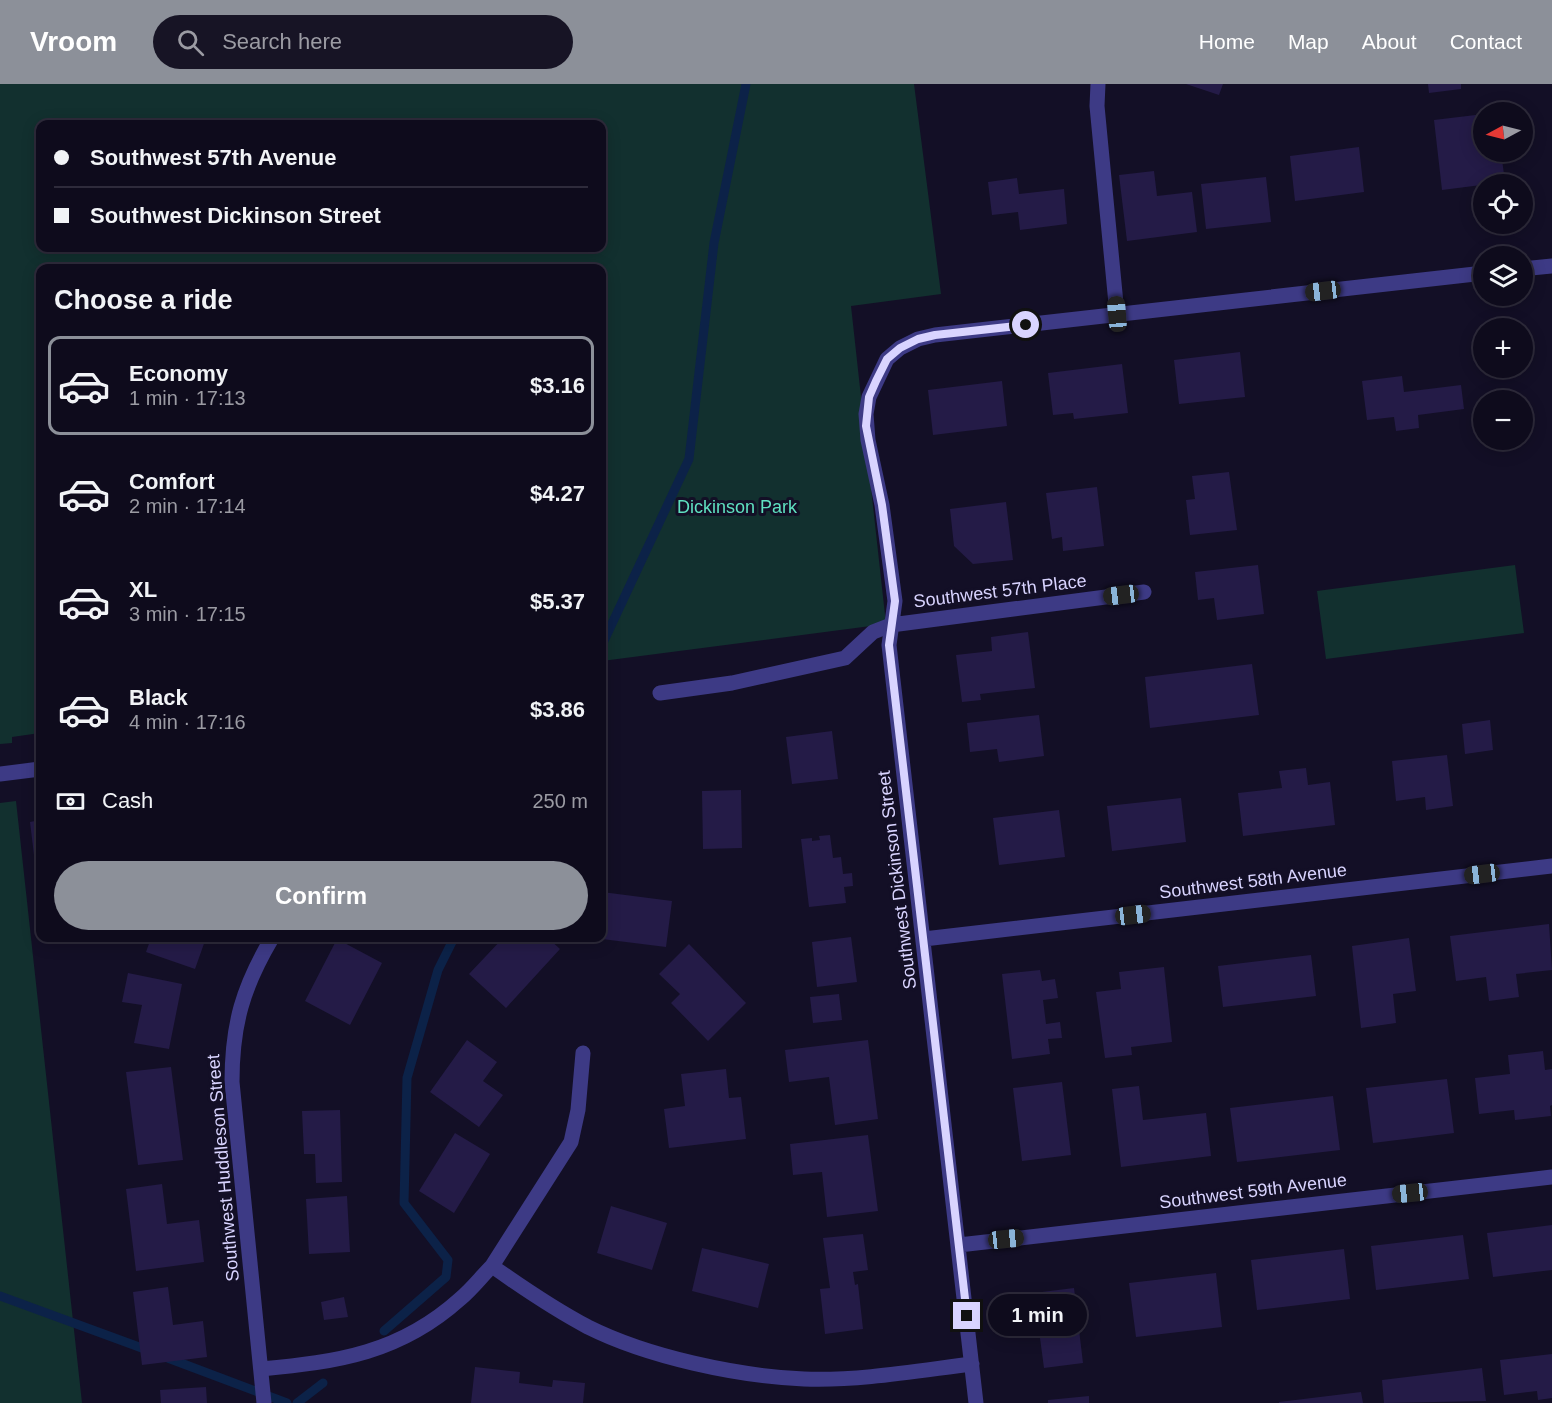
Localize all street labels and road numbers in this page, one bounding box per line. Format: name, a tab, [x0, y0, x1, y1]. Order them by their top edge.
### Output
street label: Southwest 57th Place	[912, 570, 1088, 612]
street label: Southwest Dickinson Street	[874, 770, 920, 990]
street label: Southwest 58th Avenue	[1158, 860, 1348, 902]
street label: Southwest Huddleson Street	[203, 1053, 243, 1283]
street label: Southwest 59th Avenue	[1158, 1170, 1348, 1212]

